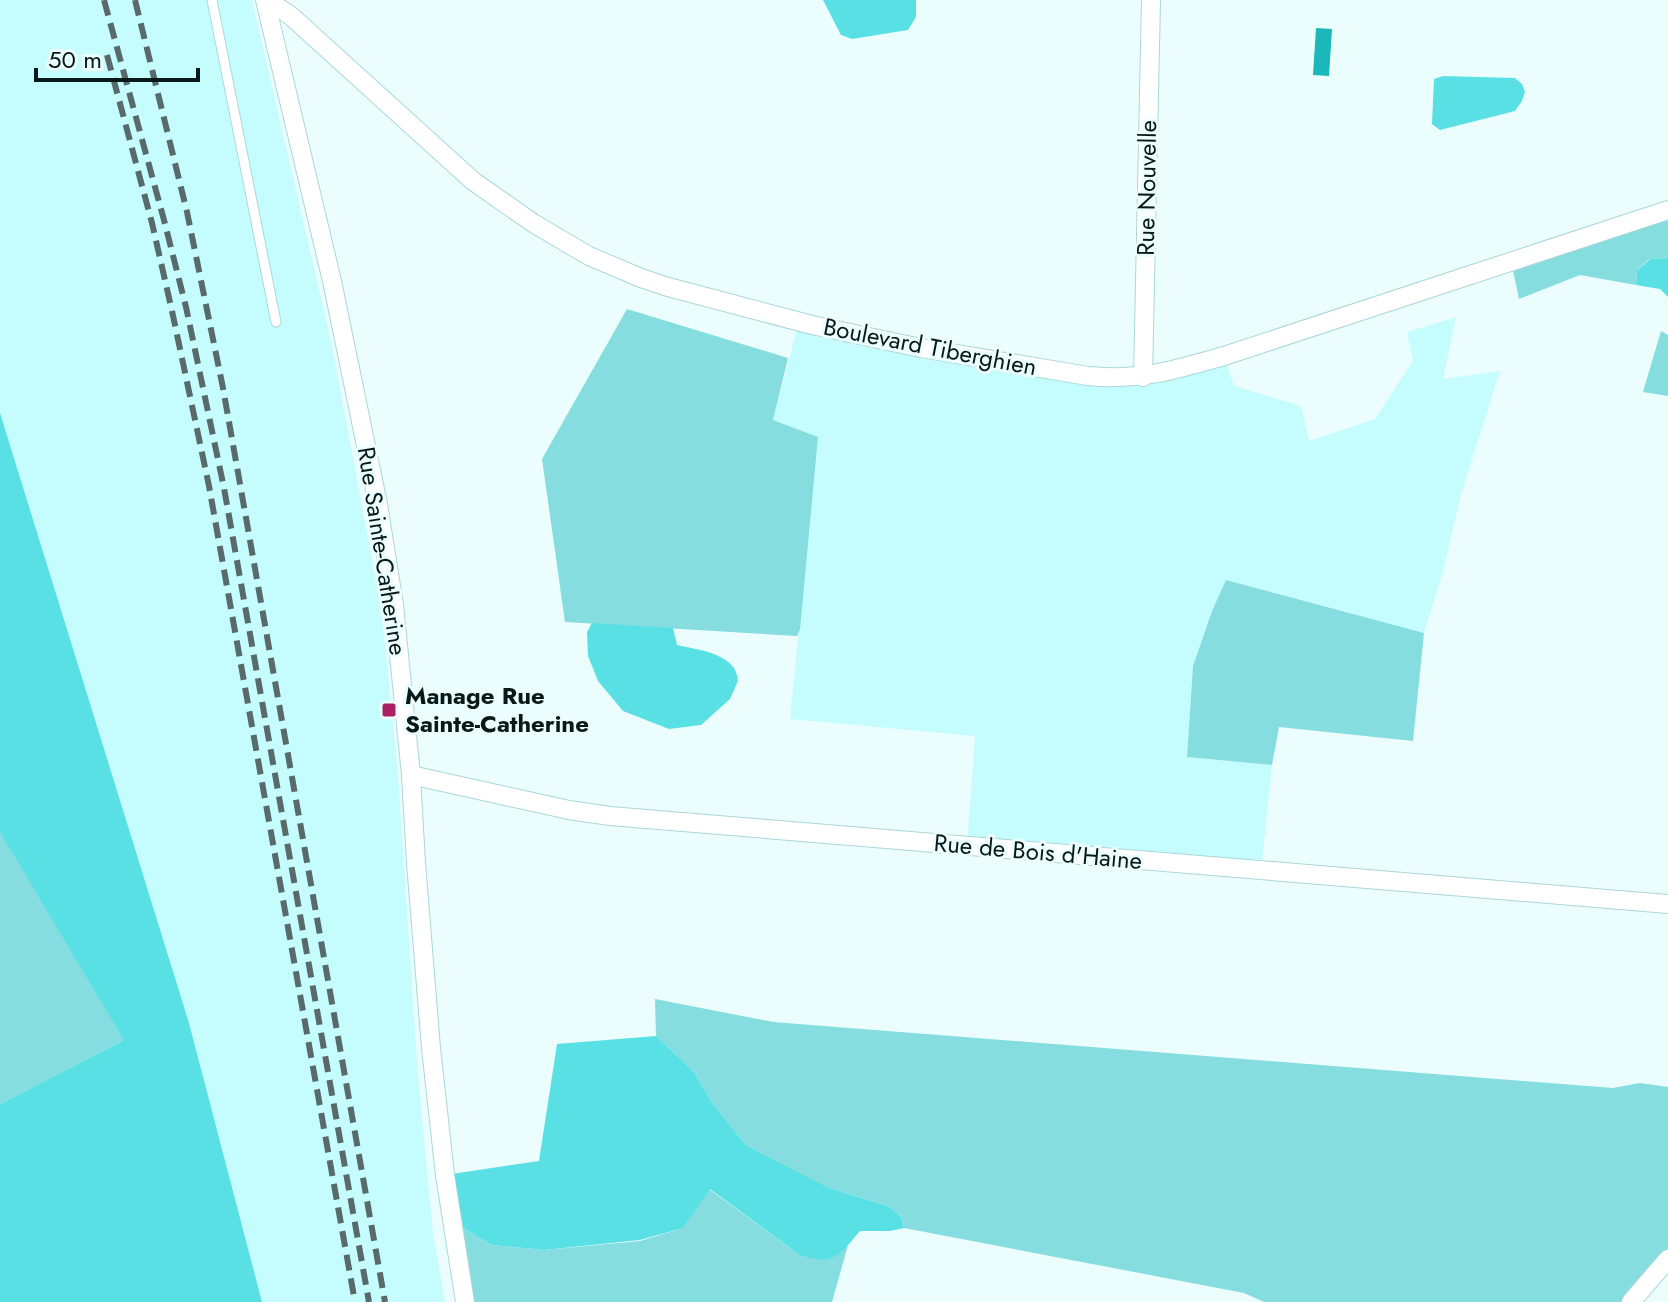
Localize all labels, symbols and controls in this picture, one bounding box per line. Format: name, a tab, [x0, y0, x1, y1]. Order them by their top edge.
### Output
scale bar	[36, 32, 198, 82]
text: 50 m	[48, 42, 102, 77]
street label: Rue Nouvelle	[1128, 120, 1165, 256]
street label: Boulevard Tiberghien	[820, 309, 1040, 384]
street label: Rue Sainte-Catherine	[349, 444, 416, 658]
place label: Manage Rue Sainte-Catherine	[405, 678, 589, 741]
marker: Manage Rue Sainte-Catherine	[380, 701, 398, 719]
street label: Rue de Bois d'Haine	[932, 825, 1144, 878]

